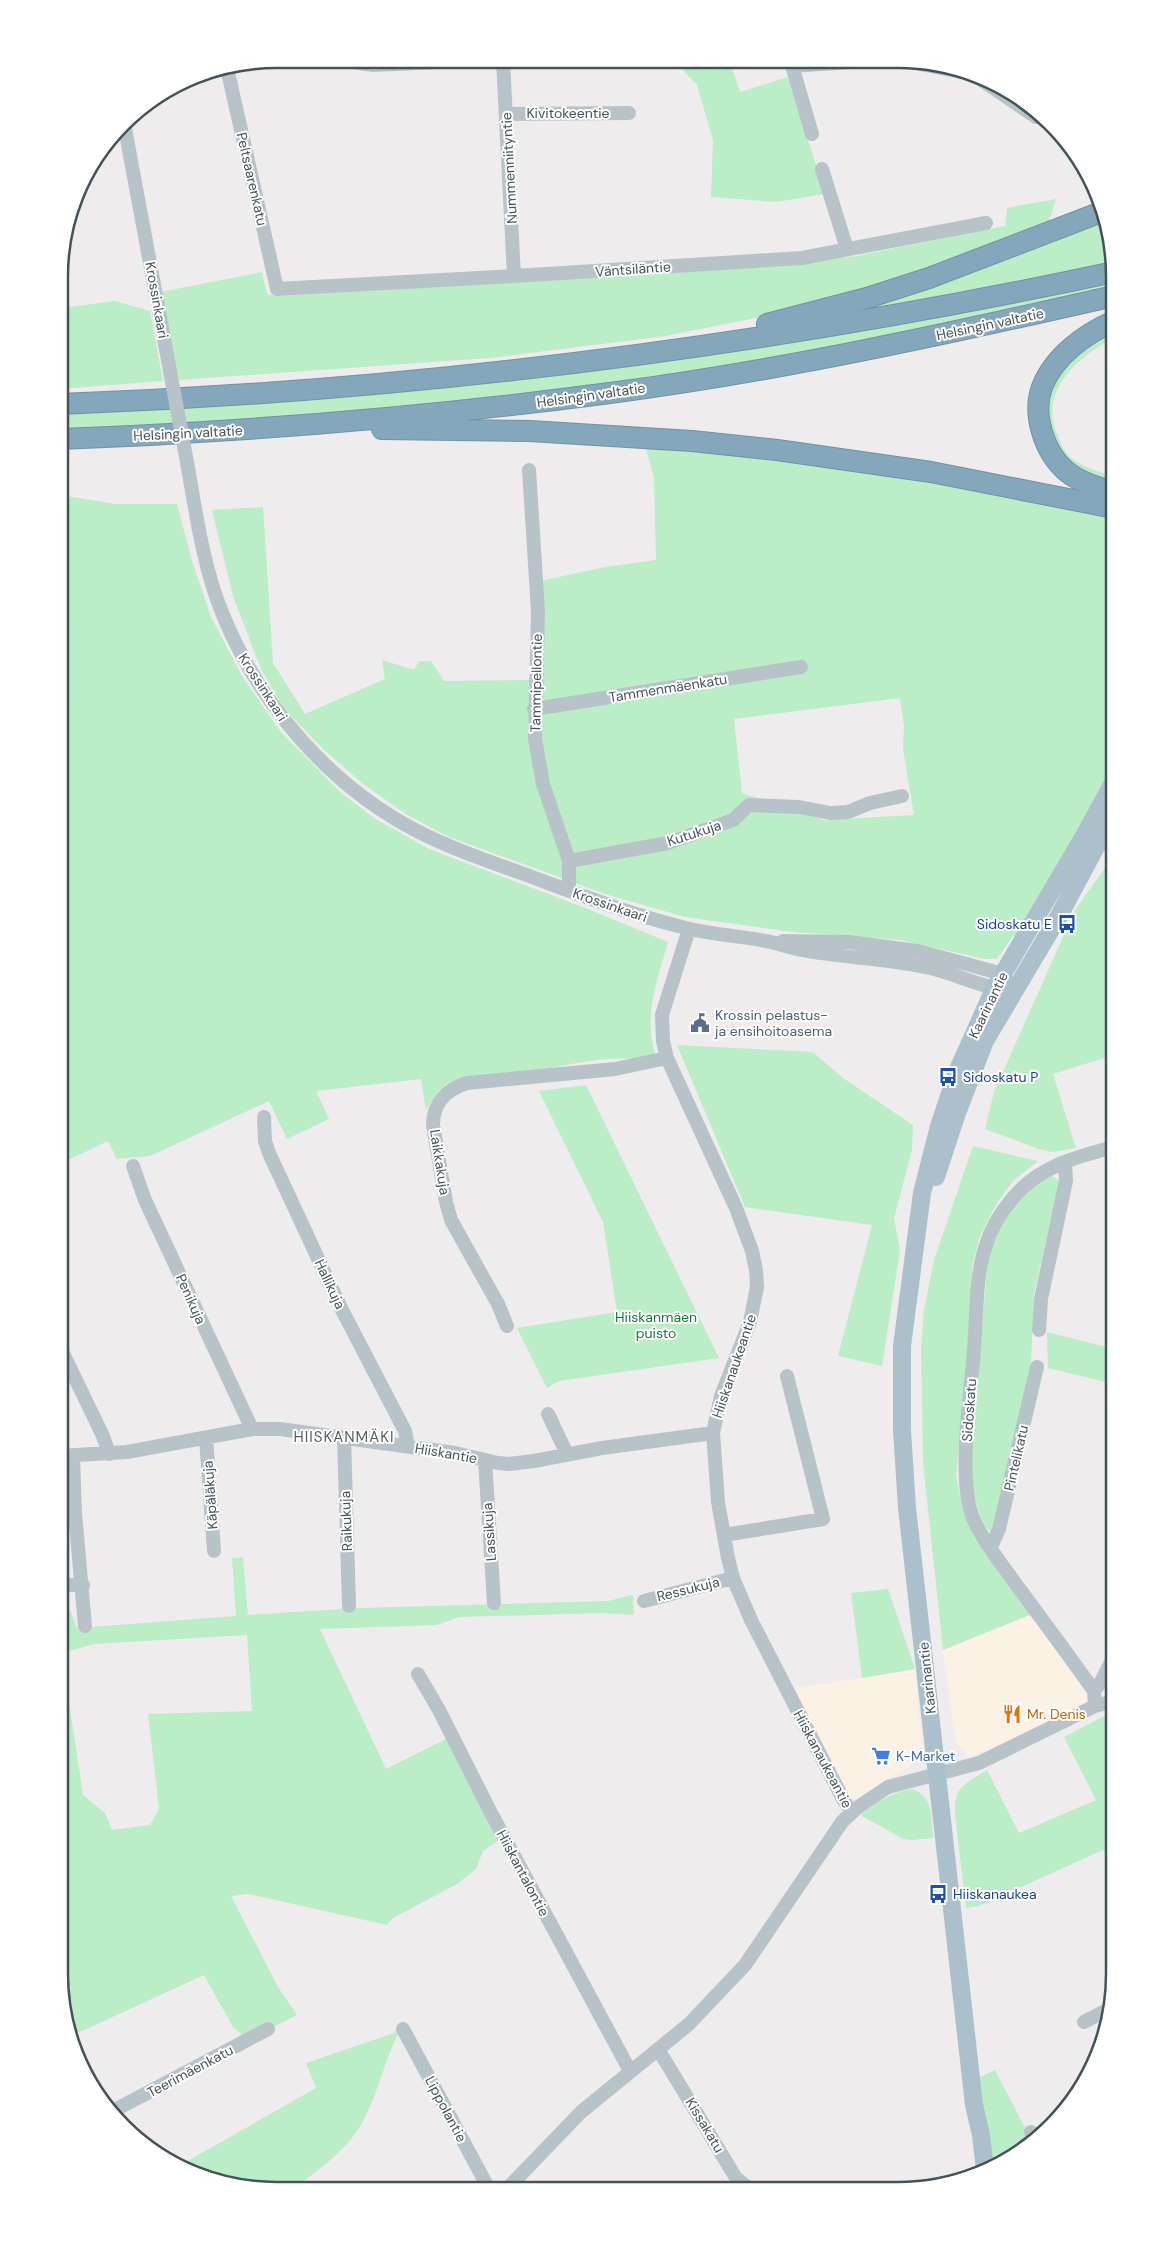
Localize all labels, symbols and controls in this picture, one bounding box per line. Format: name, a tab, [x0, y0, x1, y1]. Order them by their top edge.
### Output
street label: Kivitokeentie	[526, 104, 610, 122]
street label: Nummenniityntie	[497, 112, 521, 224]
street label: Peltsaarenkatu	[233, 131, 271, 227]
street label: Väntsiläntie	[595, 257, 671, 281]
street label: Krossinkaari	[141, 260, 173, 340]
street label: Helsingin valtatie	[935, 304, 1045, 344]
street label: Helsingin valtatie	[536, 378, 646, 412]
street label: Helsingin valtatie	[133, 421, 243, 445]
street label: Tammipellontie	[526, 633, 546, 733]
street label: Krossinkaari	[234, 650, 292, 724]
street label: Tammenmäenkatu	[608, 670, 728, 706]
street label: Kutukuja	[665, 816, 723, 850]
street label: Krossinkaari	[570, 884, 650, 926]
bus stop icon: Sidoskatu E	[1056, 913, 1078, 935]
place label: Sidoskatu E	[977, 915, 1052, 933]
street label: Kaarinantie	[964, 969, 1012, 1041]
place label: Krossin pelastus- ja ensihoitoasema	[714, 1006, 832, 1040]
public building icon: Krossin pelastus- ja ensihoitoasema	[689, 1012, 711, 1034]
bus stop icon: Sidoskatu P	[937, 1066, 959, 1088]
place label: Sidoskatu P	[963, 1068, 1038, 1086]
street label: Laikkakuja	[426, 1128, 454, 1196]
street label: Hallikuja	[311, 1256, 349, 1312]
street label: Penikuja	[172, 1271, 210, 1327]
park label: Hiiskanmäen puisto	[615, 1308, 697, 1342]
street label: Hiiskanaukeantie	[708, 1312, 760, 1420]
street label: Sidoskatu	[958, 1378, 980, 1442]
street label: Pintelikatu	[1000, 1423, 1032, 1493]
district label: HIISKANMÄKI	[294, 1427, 394, 1447]
street label: Hiiskantie	[414, 1439, 479, 1467]
street label: Käpäläkuja	[199, 1460, 221, 1530]
street label: Raikukuja	[336, 1491, 356, 1551]
street label: Lassikuja	[478, 1502, 500, 1562]
street label: Ressukuja	[655, 1573, 721, 1605]
street label: Kaarinantie	[914, 1641, 940, 1715]
restaurant icon: Mr. Denis	[1001, 1703, 1023, 1725]
place label: Mr. Denis	[1027, 1705, 1086, 1723]
street label: Hiiskanaukeantie	[790, 1707, 856, 1811]
supermarket icon: K-Market	[870, 1745, 892, 1767]
place label: K-Market	[896, 1747, 955, 1765]
street label: Hiiskantalontie	[493, 1827, 553, 1919]
bus stop icon: Hiiskanaukea	[927, 1883, 949, 1905]
place label: Hiiskanaukea	[953, 1885, 1037, 1903]
street label: Teerimäenkatu	[144, 2041, 236, 2101]
street label: Lippolantie	[421, 2073, 471, 2145]
street label: Kissakatu	[682, 2094, 728, 2156]

